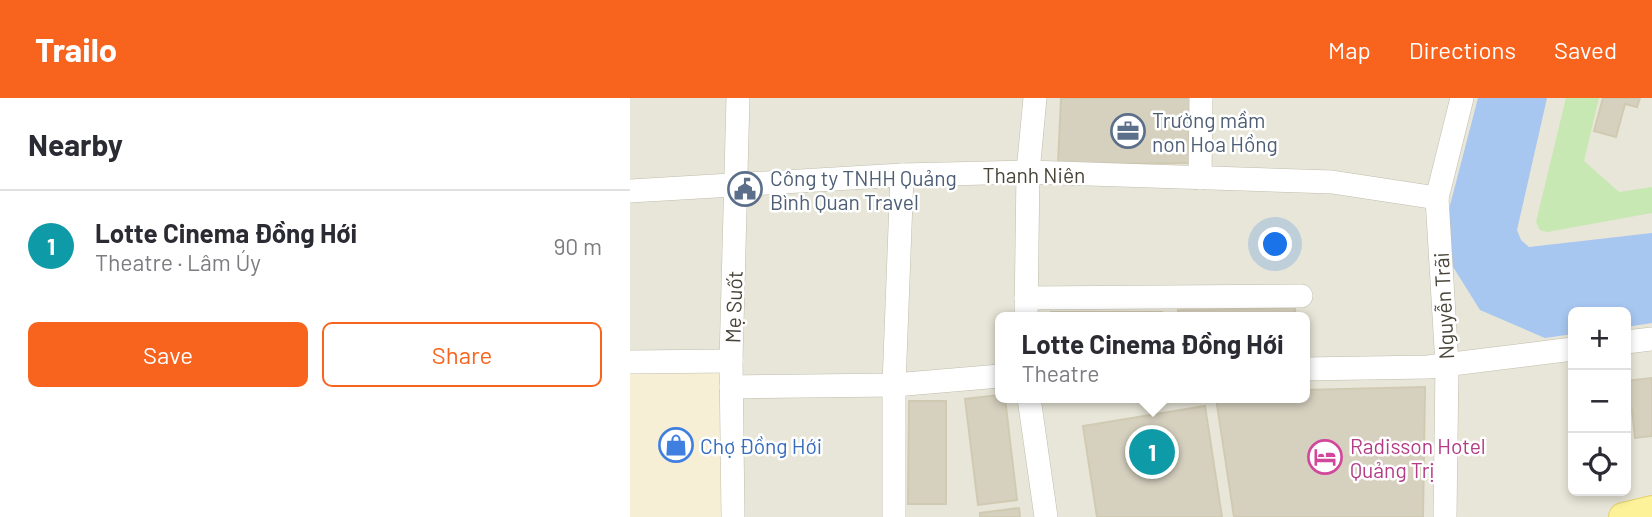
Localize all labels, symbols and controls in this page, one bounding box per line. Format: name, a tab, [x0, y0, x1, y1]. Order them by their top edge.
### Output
text: Trailo	[35, 29, 117, 69]
text: Map	[1328, 35, 1371, 64]
text: Directions	[1409, 35, 1516, 64]
text: Saved	[1554, 35, 1617, 64]
place label: Trường mầm non Hoa Hồng	[1152, 107, 1278, 156]
office icon: Trường mầm non Hoa Hồng	[1109, 112, 1147, 150]
text: Nearby	[28, 126, 123, 162]
street label: Thanh Niên	[983, 162, 1085, 187]
place label: Công ty TNHH Quảng Bình Quan Travel	[770, 165, 957, 214]
public building icon: Công ty TNHH Quảng Bình Quan Travel	[726, 170, 764, 208]
text: Lotte Cinema Đồng Hới	[95, 217, 357, 248]
your location	[1258, 227, 1292, 261]
text: 1	[47, 232, 55, 260]
text: 90 m	[553, 232, 602, 260]
text: Theatre · Lâm Úy	[95, 248, 261, 276]
street label: Nguyễn Trãi	[1428, 252, 1458, 360]
street label: Mẹ Suốt	[719, 270, 747, 344]
map controls	[1568, 307, 1631, 496]
button: +	[1568, 307, 1631, 370]
popup	[995, 312, 1310, 403]
button: Save	[28, 322, 308, 387]
button: Share	[322, 322, 602, 387]
text: Lotte Cinema Đồng Hới	[1021, 328, 1284, 359]
text: Theatre	[1021, 359, 1099, 387]
button: −	[1568, 370, 1631, 433]
shop icon: Chợ Đồng Hới	[657, 426, 695, 464]
pin: 1	[1129, 426, 1175, 478]
place label: Chợ Đồng Hới	[700, 433, 822, 458]
place label: Radisson Hotel Quảng Trị	[1350, 433, 1486, 482]
button: locate	[1568, 433, 1631, 496]
hotel icon: Radisson Hotel Quảng Trị	[1306, 438, 1344, 476]

